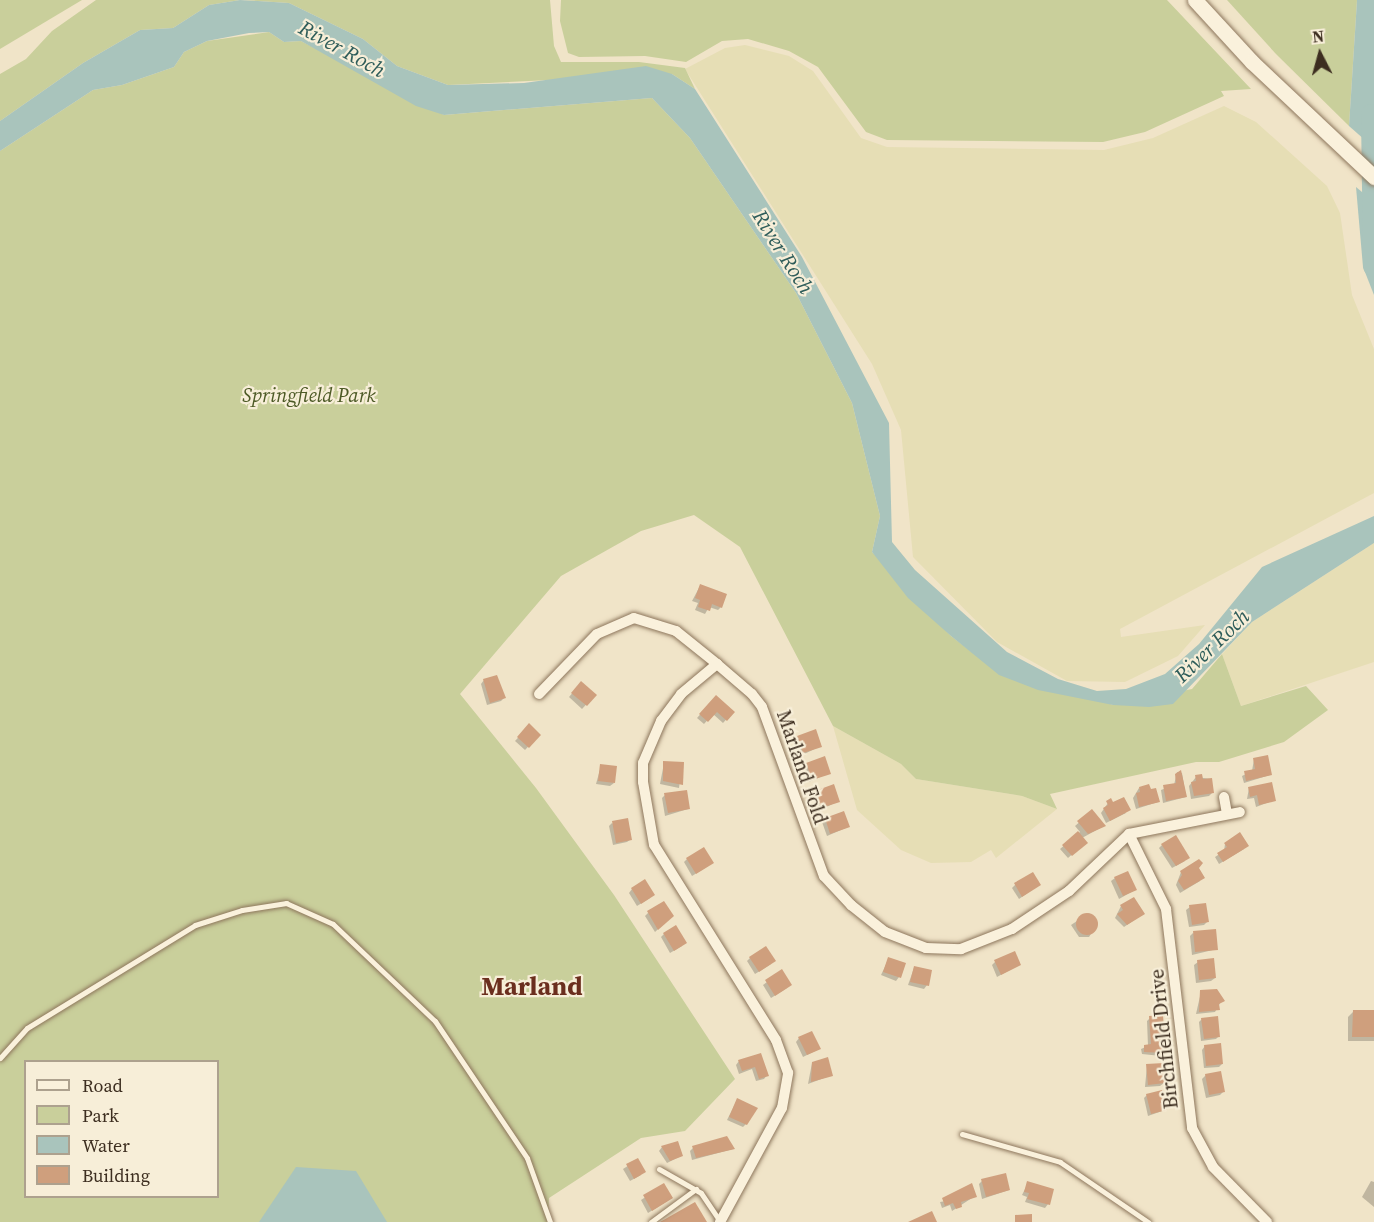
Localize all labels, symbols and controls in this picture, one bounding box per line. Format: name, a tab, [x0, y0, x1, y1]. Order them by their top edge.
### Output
water label: River Roch	[295, 15, 389, 83]
north arrow	[1290, 24, 1350, 84]
text: N	[1311, 25, 1325, 48]
water label: River Roch	[747, 205, 819, 299]
park label: Springfield Park	[242, 383, 376, 407]
water label: River Roch	[1169, 604, 1255, 688]
street label: Marland Fold	[771, 707, 833, 827]
street label: Birchfield Drive	[1145, 968, 1183, 1110]
district label: Marland	[481, 971, 583, 1003]
legend	[24, 1060, 219, 1198]
text: Road	[82, 1073, 123, 1098]
text: Park	[82, 1103, 119, 1128]
text: Water	[82, 1133, 130, 1158]
text: Building	[82, 1163, 150, 1188]

